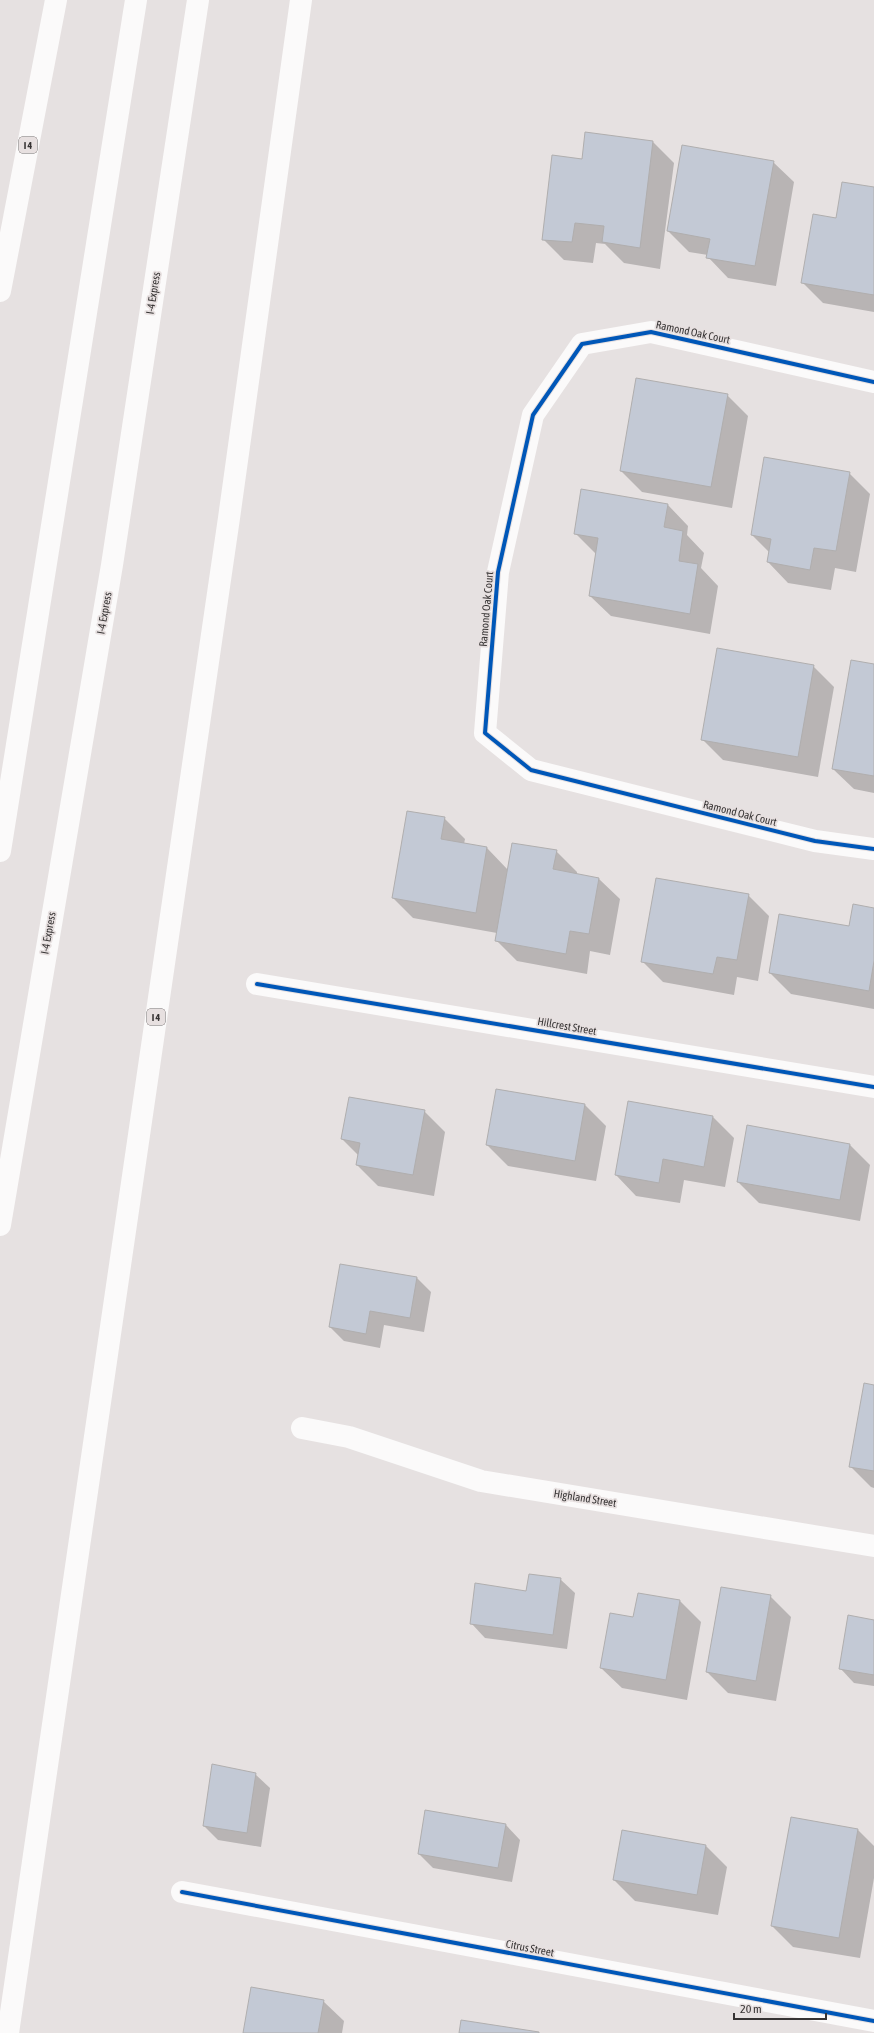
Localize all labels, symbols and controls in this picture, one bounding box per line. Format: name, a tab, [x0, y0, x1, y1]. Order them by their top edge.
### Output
road number: I 4	[19, 137, 37, 153]
street label: I-4 Express	[144, 271, 162, 315]
street label: Ramond Oak Court	[655, 318, 731, 346]
street label: Ramond Oak Court	[477, 571, 495, 647]
street label: I-4 Express	[94, 591, 114, 635]
street label: Ramond Oak Court	[702, 798, 778, 828]
street label: I-4 Express	[38, 911, 58, 955]
road number: I 4	[147, 1009, 165, 1025]
street label: Hillcrest Street	[537, 1015, 597, 1037]
street label: Highland Street	[553, 1487, 617, 1509]
street label: Citrus Street	[505, 1937, 555, 1959]
scale bar	[734, 1995, 826, 2021]
text: 20 m	[740, 2002, 762, 2016]

